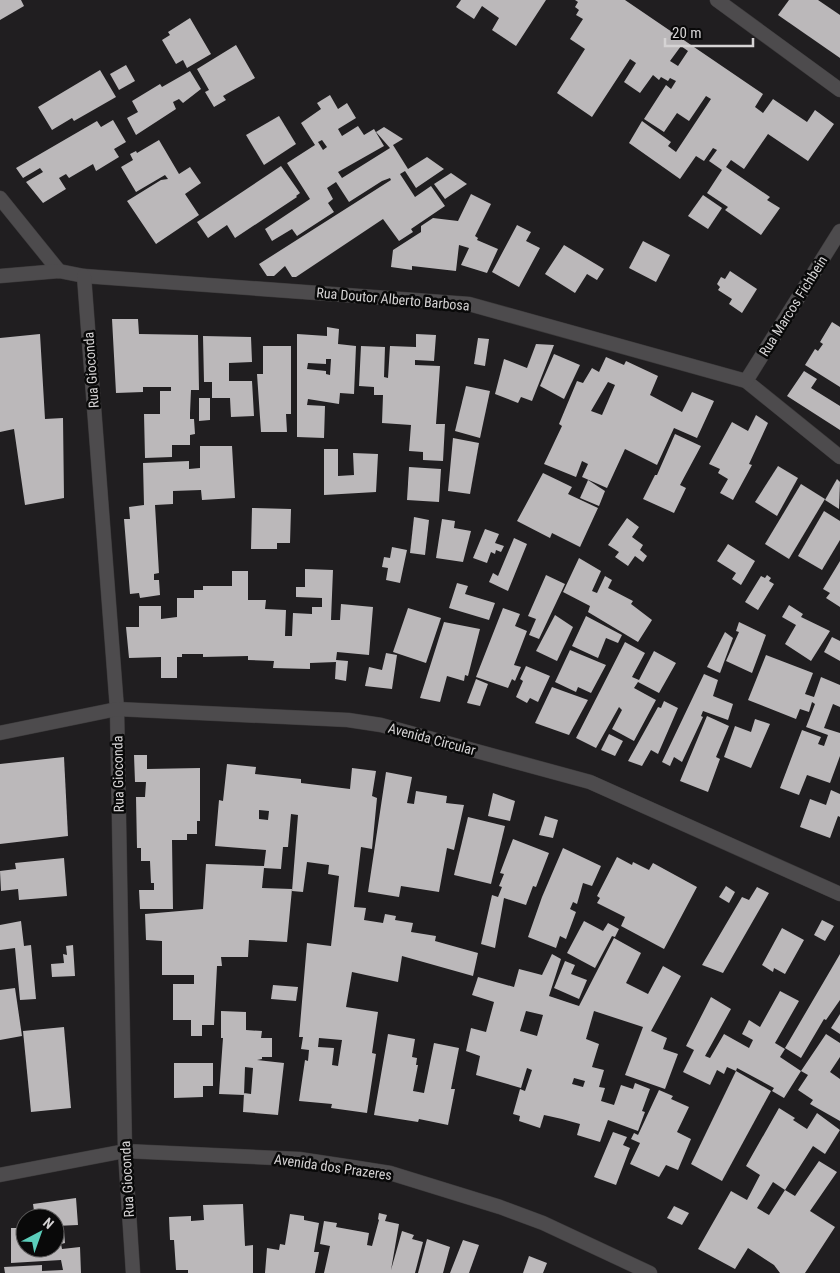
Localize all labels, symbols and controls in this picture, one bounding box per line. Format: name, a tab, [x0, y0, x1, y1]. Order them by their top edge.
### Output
scale bar	[665, 15, 752, 47]
text: 20 m	[672, 24, 702, 42]
street label: Rua Marcos Fichbein	[756, 253, 830, 359]
street label: Rua Doutor Alberto Barbosa	[316, 284, 470, 314]
street label: Rua Gioconda	[80, 331, 102, 409]
street label: Avenida Circular	[387, 720, 477, 758]
street label: Rua Gioconda	[109, 736, 127, 812]
street label: Rua Gioconda	[117, 1140, 137, 1218]
street label: Avenida dos Prazeres	[273, 1151, 393, 1183]
north arrow	[15, 1208, 65, 1258]
text: N	[40, 1214, 57, 1232]

